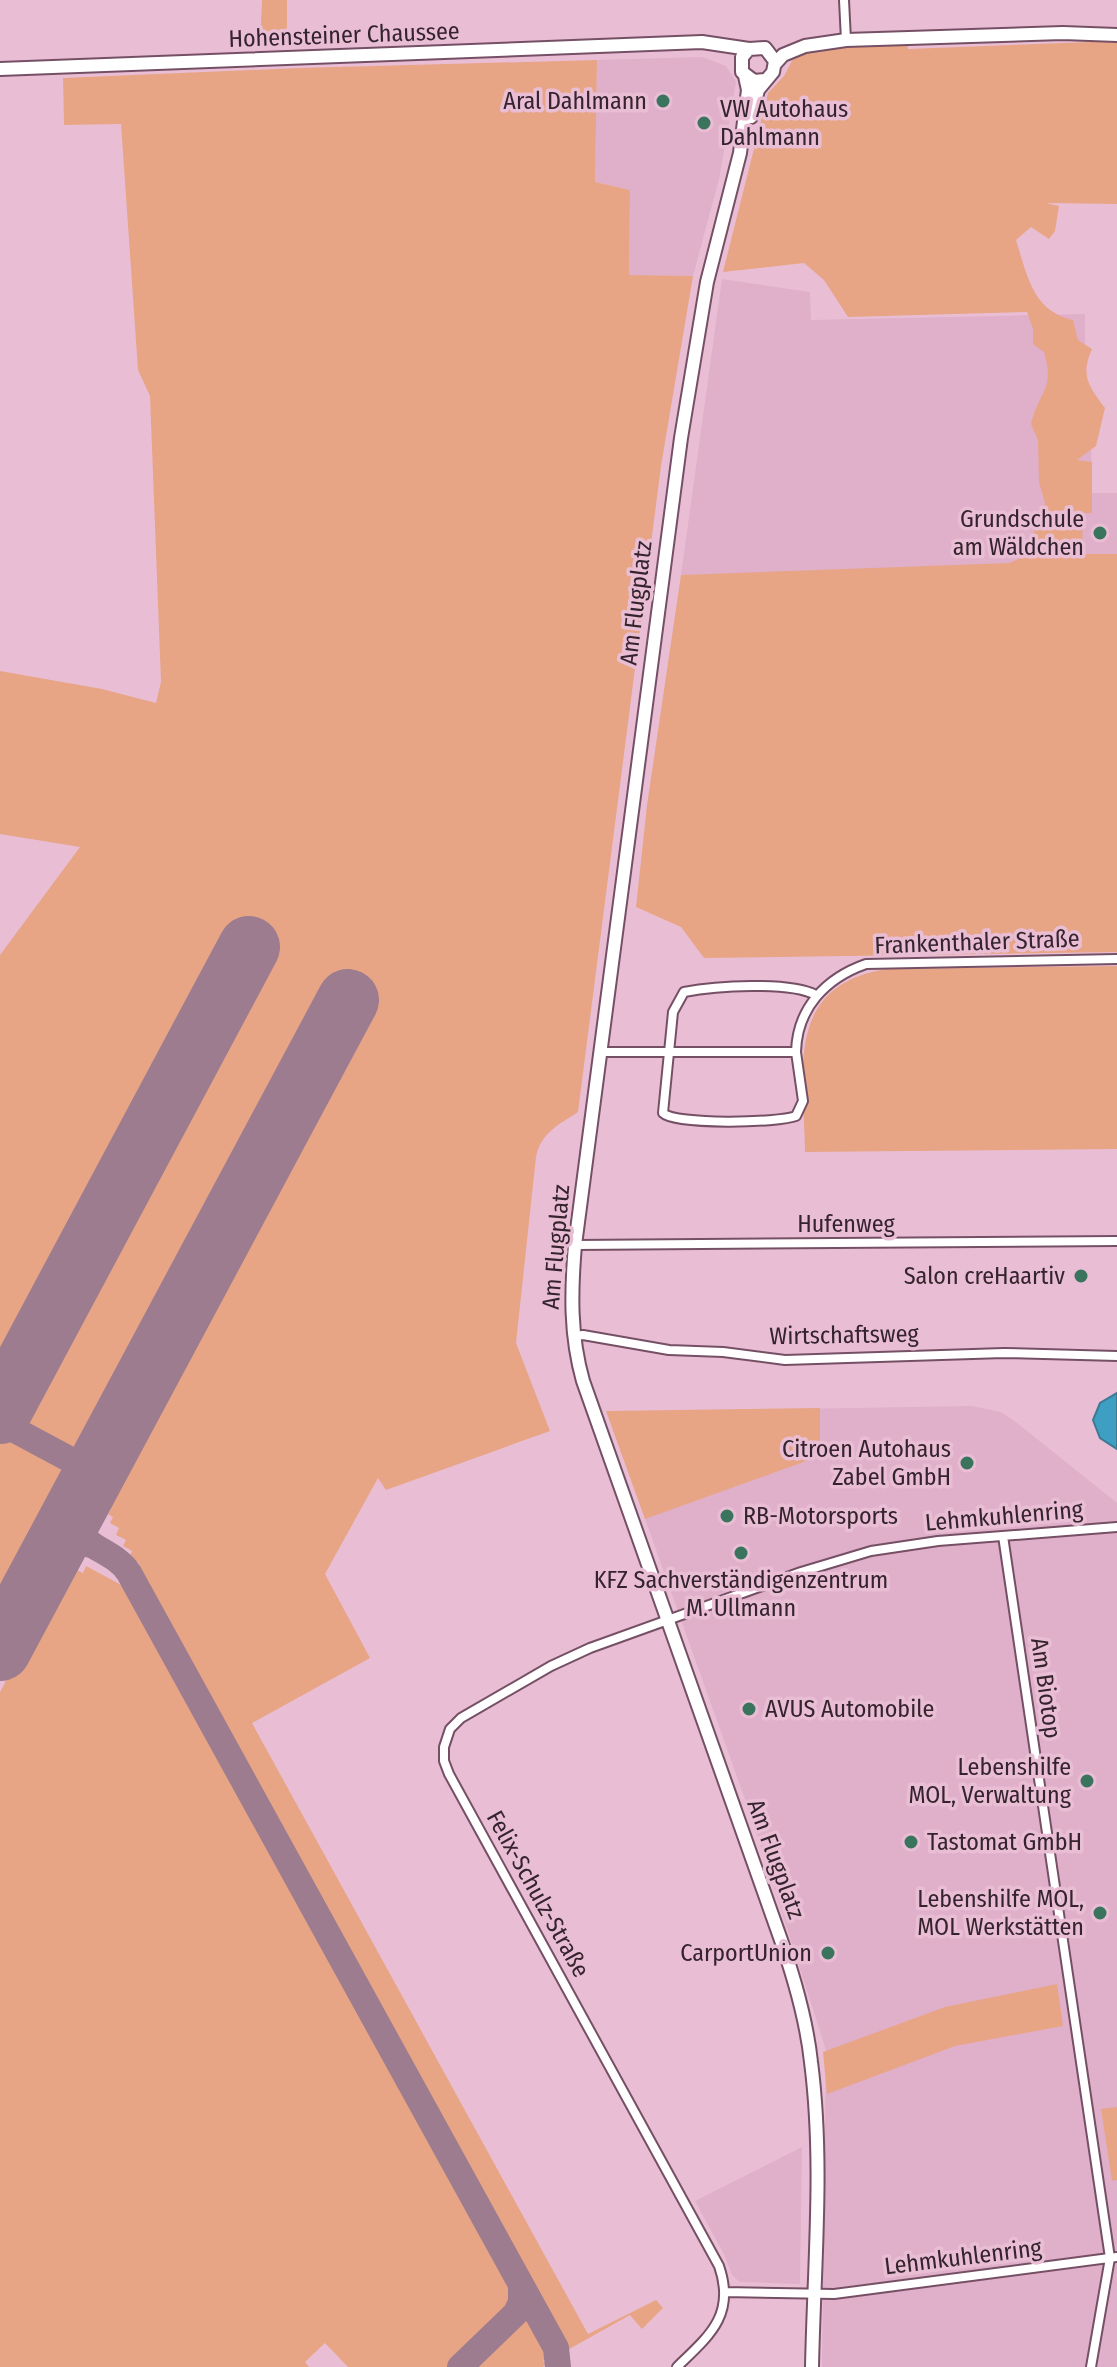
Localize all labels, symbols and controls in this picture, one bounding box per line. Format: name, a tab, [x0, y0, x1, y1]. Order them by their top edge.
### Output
street label: Hohensteiner Chaussee	[228, 17, 460, 53]
place label: Aral Dahlmann	[503, 87, 647, 115]
marker: Aral Dahlmann	[654, 92, 672, 110]
place label: VW Autohaus Dahlmann	[720, 95, 848, 151]
marker: VW Autohaus Dahlmann	[695, 114, 713, 132]
place label: Grundschule am Wäldchen	[953, 505, 1084, 561]
marker: Grundschule am Wäldchen	[1091, 524, 1109, 542]
street label: Am Flugplatz	[614, 539, 658, 667]
street label: Frankenthaler Straße	[874, 924, 1080, 960]
street label: Am Flugplatz	[537, 1183, 575, 1311]
street label: Hufenweg	[797, 1210, 895, 1238]
place label: Salon creHaartiv	[904, 1262, 1065, 1290]
marker: Salon creHaartiv	[1072, 1267, 1090, 1285]
street label: Wirtschaftsweg	[769, 1320, 920, 1350]
place label: Citroen Autohaus Zabel GmbH	[782, 1435, 951, 1491]
marker: Citroen Autohaus Zabel GmbH	[958, 1454, 976, 1472]
street label: Lehmkuhlenring	[924, 1495, 1085, 1537]
place label: RB-Motorsports	[743, 1502, 898, 1530]
marker: RB-Motorsports	[718, 1507, 736, 1525]
marker: KFZ Sachverständigenzentrum M. Ullmann	[732, 1544, 750, 1562]
place label: KFZ Sachverständigenzentrum M. Ullmann	[594, 1566, 888, 1622]
street label: Am Biotop	[1025, 1636, 1067, 1740]
place label: AVUS Automobile	[765, 1695, 934, 1723]
marker: AVUS Automobile	[740, 1700, 758, 1718]
place label: Lebenshilfe MOL, Verwaltung	[908, 1753, 1072, 1809]
marker: Lebenshilfe MOL, Verwaltung	[1078, 1772, 1096, 1790]
street label: Am Flugplatz	[741, 1795, 811, 1923]
street label: Felix-Schulz-Straße	[481, 1806, 595, 1982]
place label: Tastomat GmbH	[927, 1828, 1082, 1856]
marker: Tastomat GmbH	[902, 1833, 920, 1851]
place label: Lebenshilfe MOL, MOL Werkstätten	[917, 1885, 1084, 1941]
marker: Lebenshilfe MOL, MOL Werkstätten	[1091, 1904, 1109, 1922]
place label: CarportUnion	[680, 1939, 812, 1967]
marker: CarportUnion	[819, 1944, 837, 1962]
street label: Lehmkuhlenring	[883, 2233, 1044, 2281]

